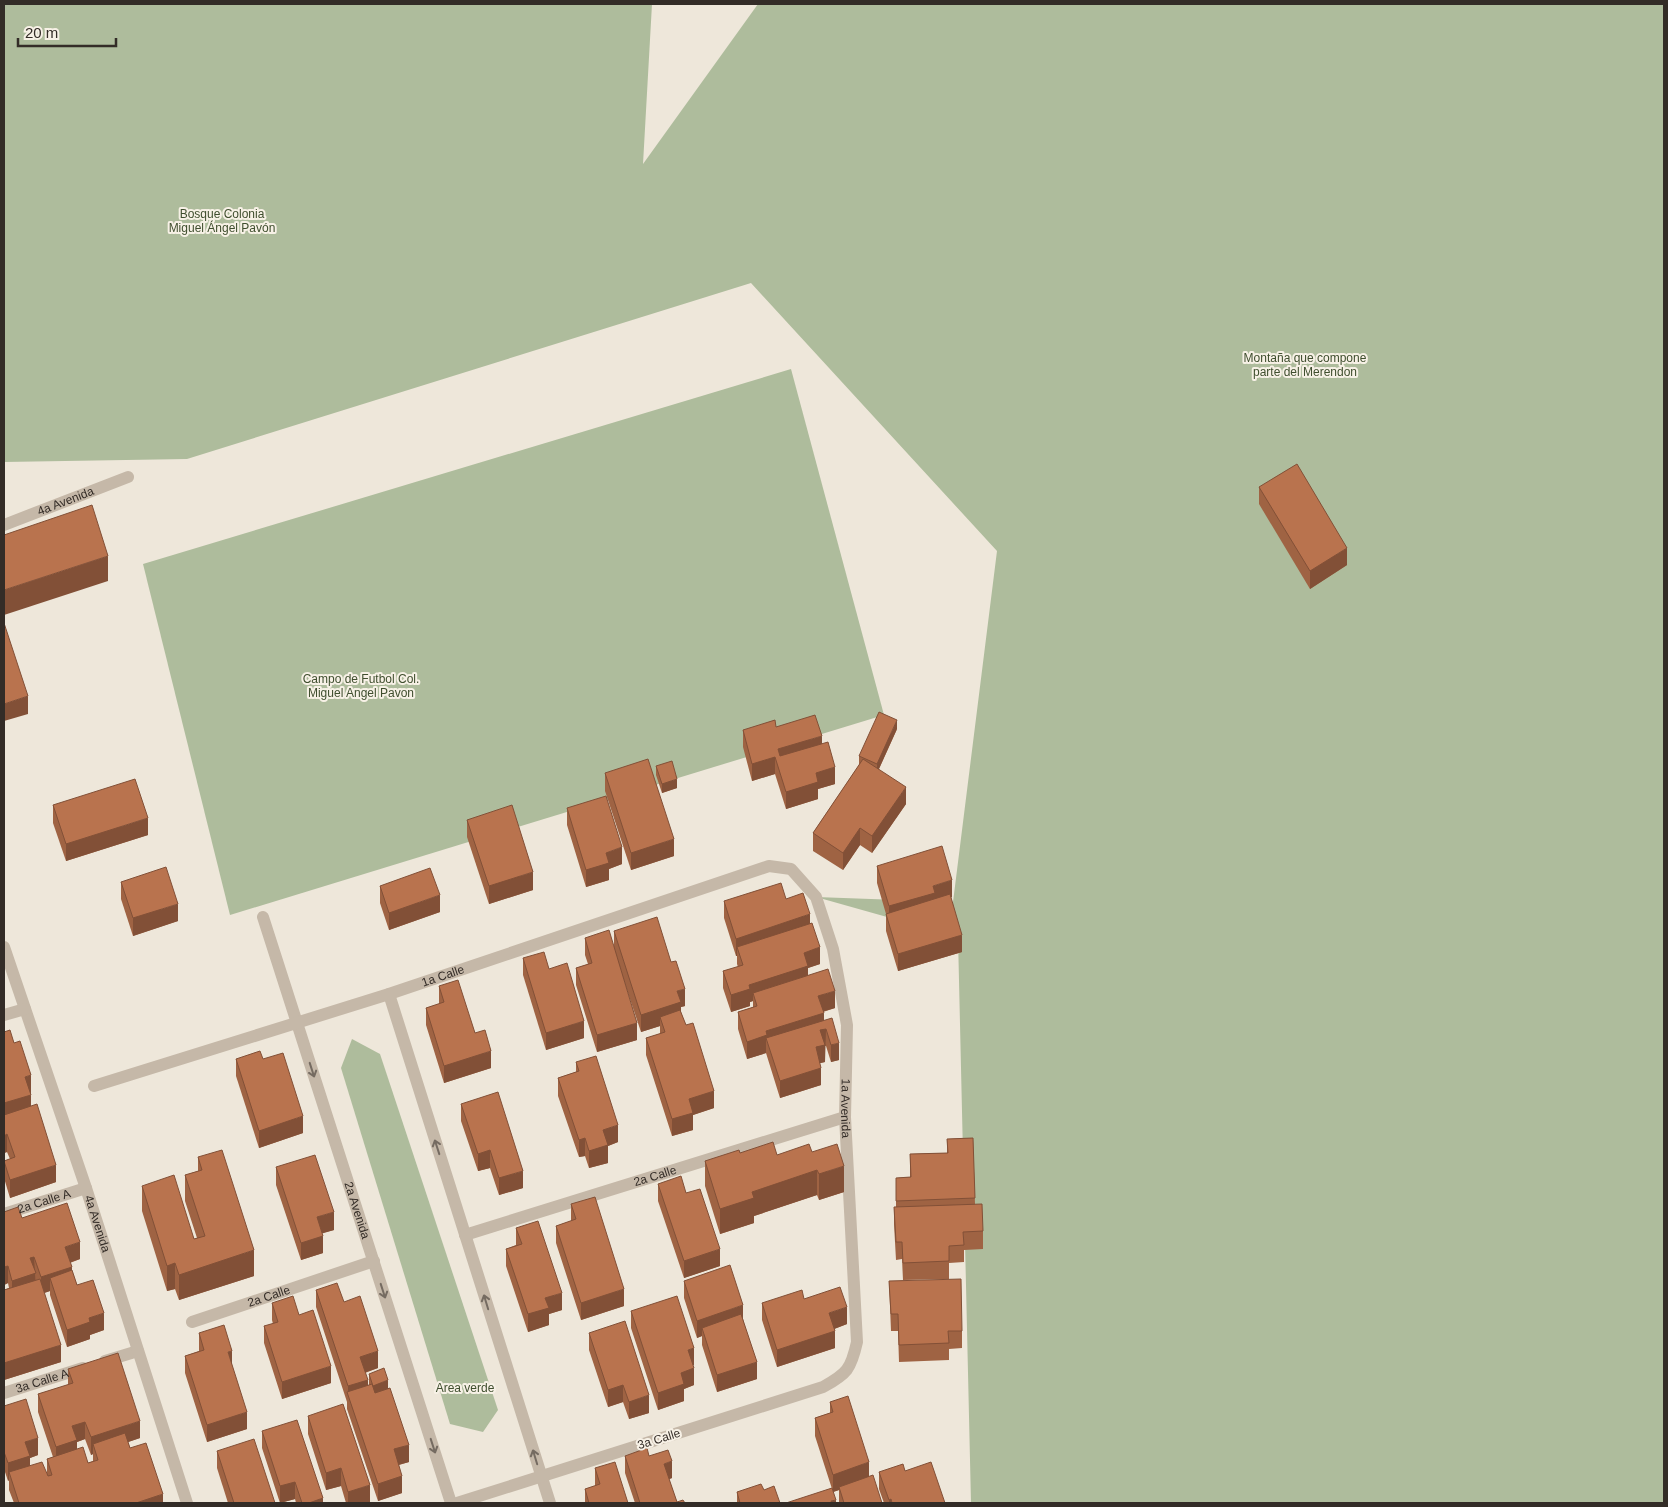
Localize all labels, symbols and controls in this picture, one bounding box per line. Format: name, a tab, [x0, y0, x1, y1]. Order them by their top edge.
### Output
scale bar	[18, 15, 115, 47]
text: 20 m	[25, 24, 58, 41]
park label: Bosque Colonia Miguel Ángel Pavón	[169, 207, 275, 235]
park label: Montaña que compone parte del Merendon	[1244, 351, 1367, 379]
street label: 4a Avenida	[35, 484, 96, 518]
park label: Campo de Futbol Col. Miguel Angel Pavon	[303, 672, 419, 700]
street label: 1a Calle	[420, 962, 466, 989]
one-way arrow	[307, 1061, 317, 1077]
street label: 1a Avenida	[838, 1078, 853, 1139]
one-way arrow	[432, 1139, 442, 1155]
street label: 2a Calle	[632, 1163, 678, 1189]
street label: 2a Avenida	[341, 1180, 373, 1241]
street label: 2a Calle A	[16, 1186, 72, 1216]
street label: 4a Avenida	[82, 1193, 113, 1254]
one-way arrow	[379, 1282, 389, 1298]
street label: 2a Calle	[246, 1283, 292, 1310]
one-way arrow	[481, 1294, 491, 1310]
street label: 3a Calle A	[14, 1366, 70, 1396]
park label: Area verde	[436, 1381, 495, 1395]
street label: 3a Calle	[636, 1426, 682, 1452]
one-way arrow	[429, 1437, 438, 1453]
one-way arrow	[530, 1449, 539, 1465]

